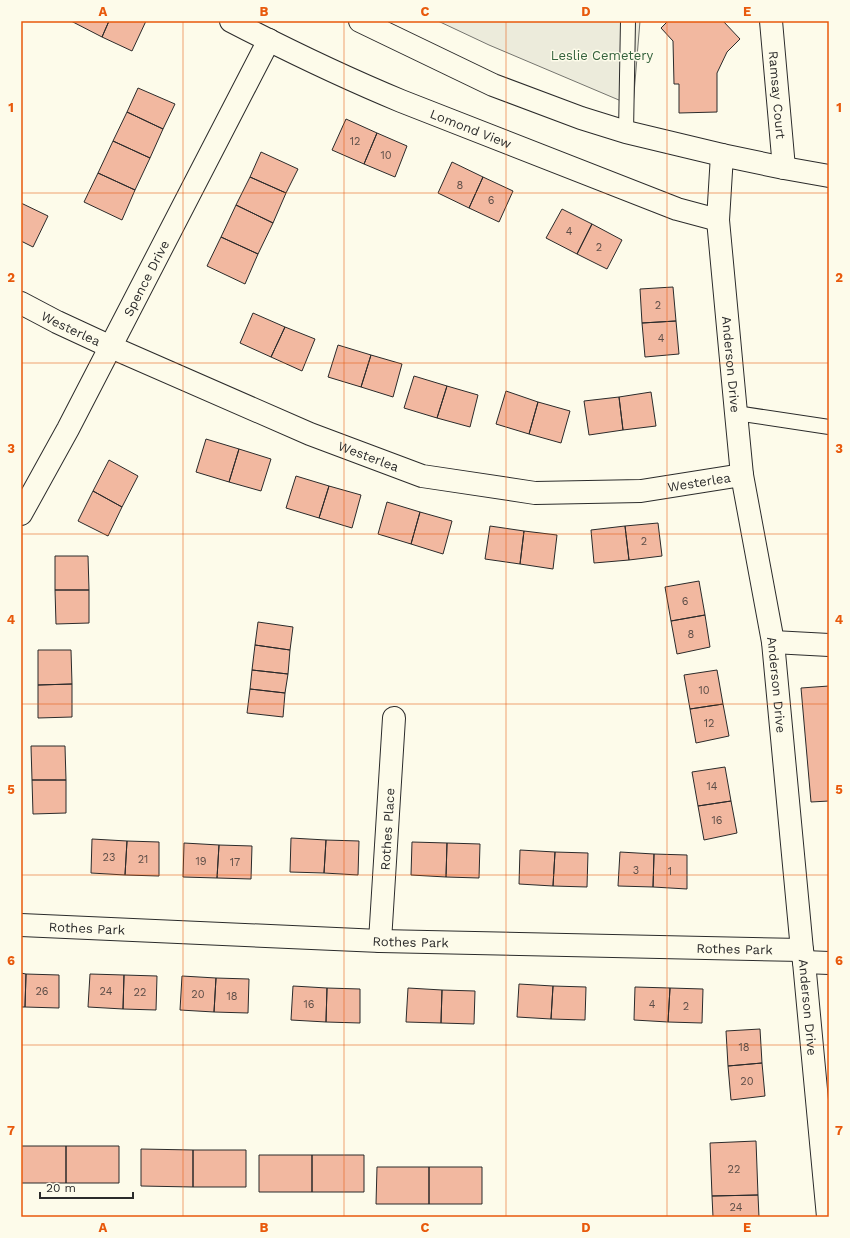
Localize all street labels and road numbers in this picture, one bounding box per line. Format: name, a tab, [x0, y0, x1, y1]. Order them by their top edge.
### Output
street label: Ramsay Court	[766, 50, 788, 140]
street label: Lomond View	[428, 106, 514, 152]
street label: Spence Drive	[121, 238, 172, 319]
street label: Westerlea	[39, 308, 103, 349]
street label: Anderson Drive	[719, 315, 743, 413]
street label: Westerlea	[336, 438, 401, 475]
street label: Westerlea	[666, 470, 732, 495]
street label: Anderson Drive	[764, 635, 789, 734]
street label: Rothes Place	[377, 788, 398, 871]
street label: Rothes Park	[48, 919, 126, 938]
street label: Rothes Park	[372, 934, 450, 950]
street label: Rothes Park	[696, 941, 774, 957]
street label: Anderson Drive	[796, 958, 820, 1056]

